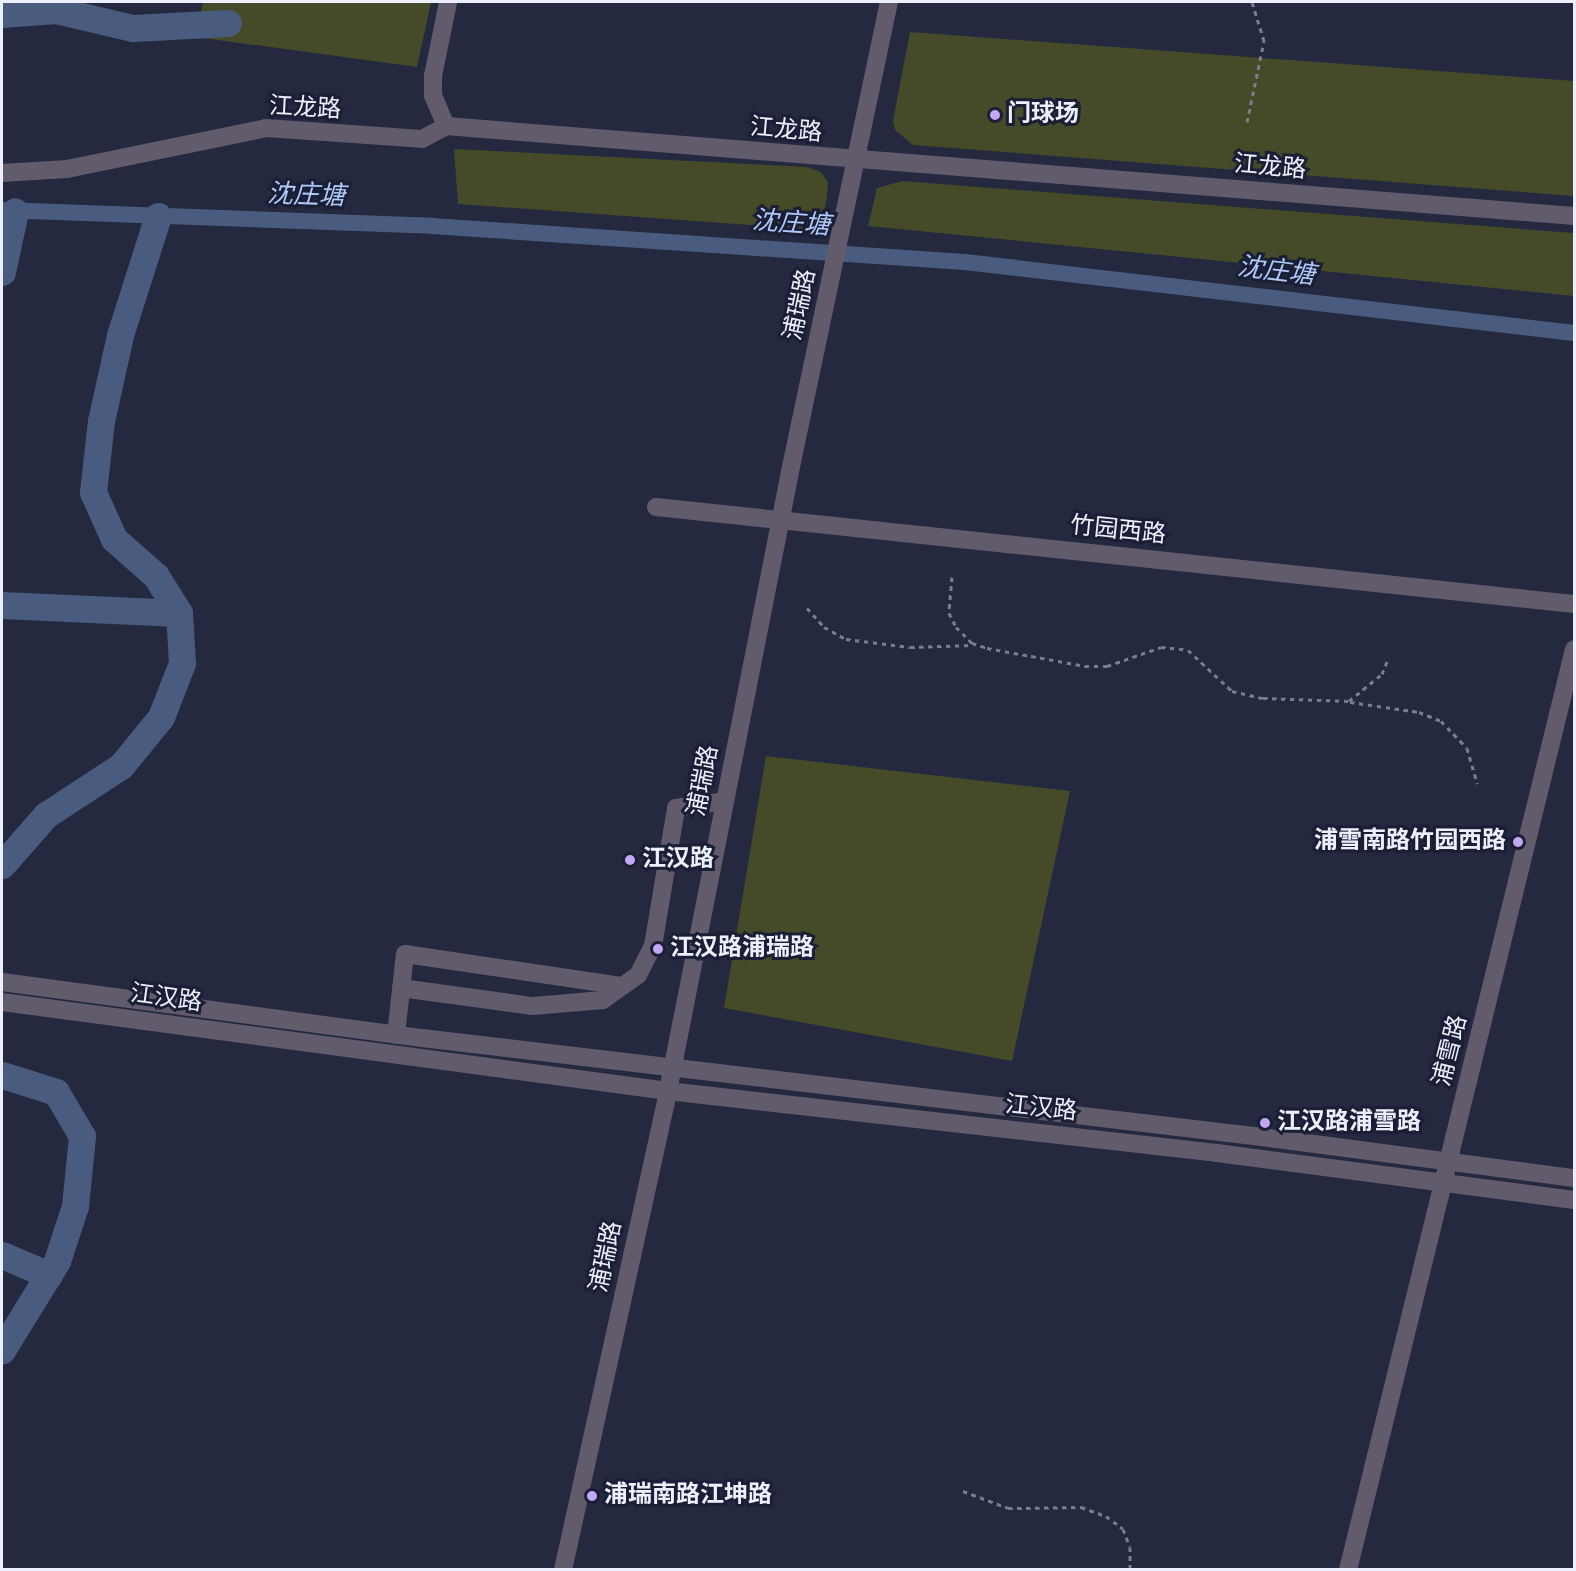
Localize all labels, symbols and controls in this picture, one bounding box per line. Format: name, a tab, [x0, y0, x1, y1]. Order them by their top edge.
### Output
street label: 江龙路	[268, 93, 342, 125]
place label: 门球场	[1007, 101, 1079, 129]
marker: 门球场	[988, 108, 1002, 122]
street label: 江龙路	[749, 114, 823, 148]
street label: 江龙路	[1233, 151, 1307, 185]
water label: 沈庄塘	[266, 179, 346, 213]
water label: 沈庄塘	[751, 206, 831, 242]
water label: 沈庄塘	[1235, 252, 1317, 292]
street label: 浦瑞路	[779, 267, 823, 343]
street label: 竹园西路	[1069, 512, 1167, 550]
street label: 浦瑞路	[683, 743, 725, 819]
place label: 浦雪南路竹园西路	[1314, 828, 1506, 856]
marker: 浦雪南路竹园西路	[1511, 835, 1525, 849]
place label: 江汉路	[642, 846, 714, 874]
marker: 江汉路	[623, 853, 637, 867]
place label: 江汉路浦瑞路	[670, 935, 814, 963]
marker: 江汉路浦瑞路	[651, 942, 665, 956]
street label: 江汉路	[128, 980, 204, 1018]
street label: 浦雪路	[1428, 1013, 1474, 1089]
street label: 江汉路	[1004, 1091, 1078, 1127]
place label: 江汉路浦雪路	[1277, 1109, 1421, 1137]
marker: 江汉路浦雪路	[1258, 1116, 1272, 1130]
street label: 浦瑞路	[585, 1219, 629, 1295]
place label: 浦瑞南路江坤路	[604, 1482, 772, 1510]
marker: 浦瑞南路江坤路	[585, 1489, 599, 1503]

